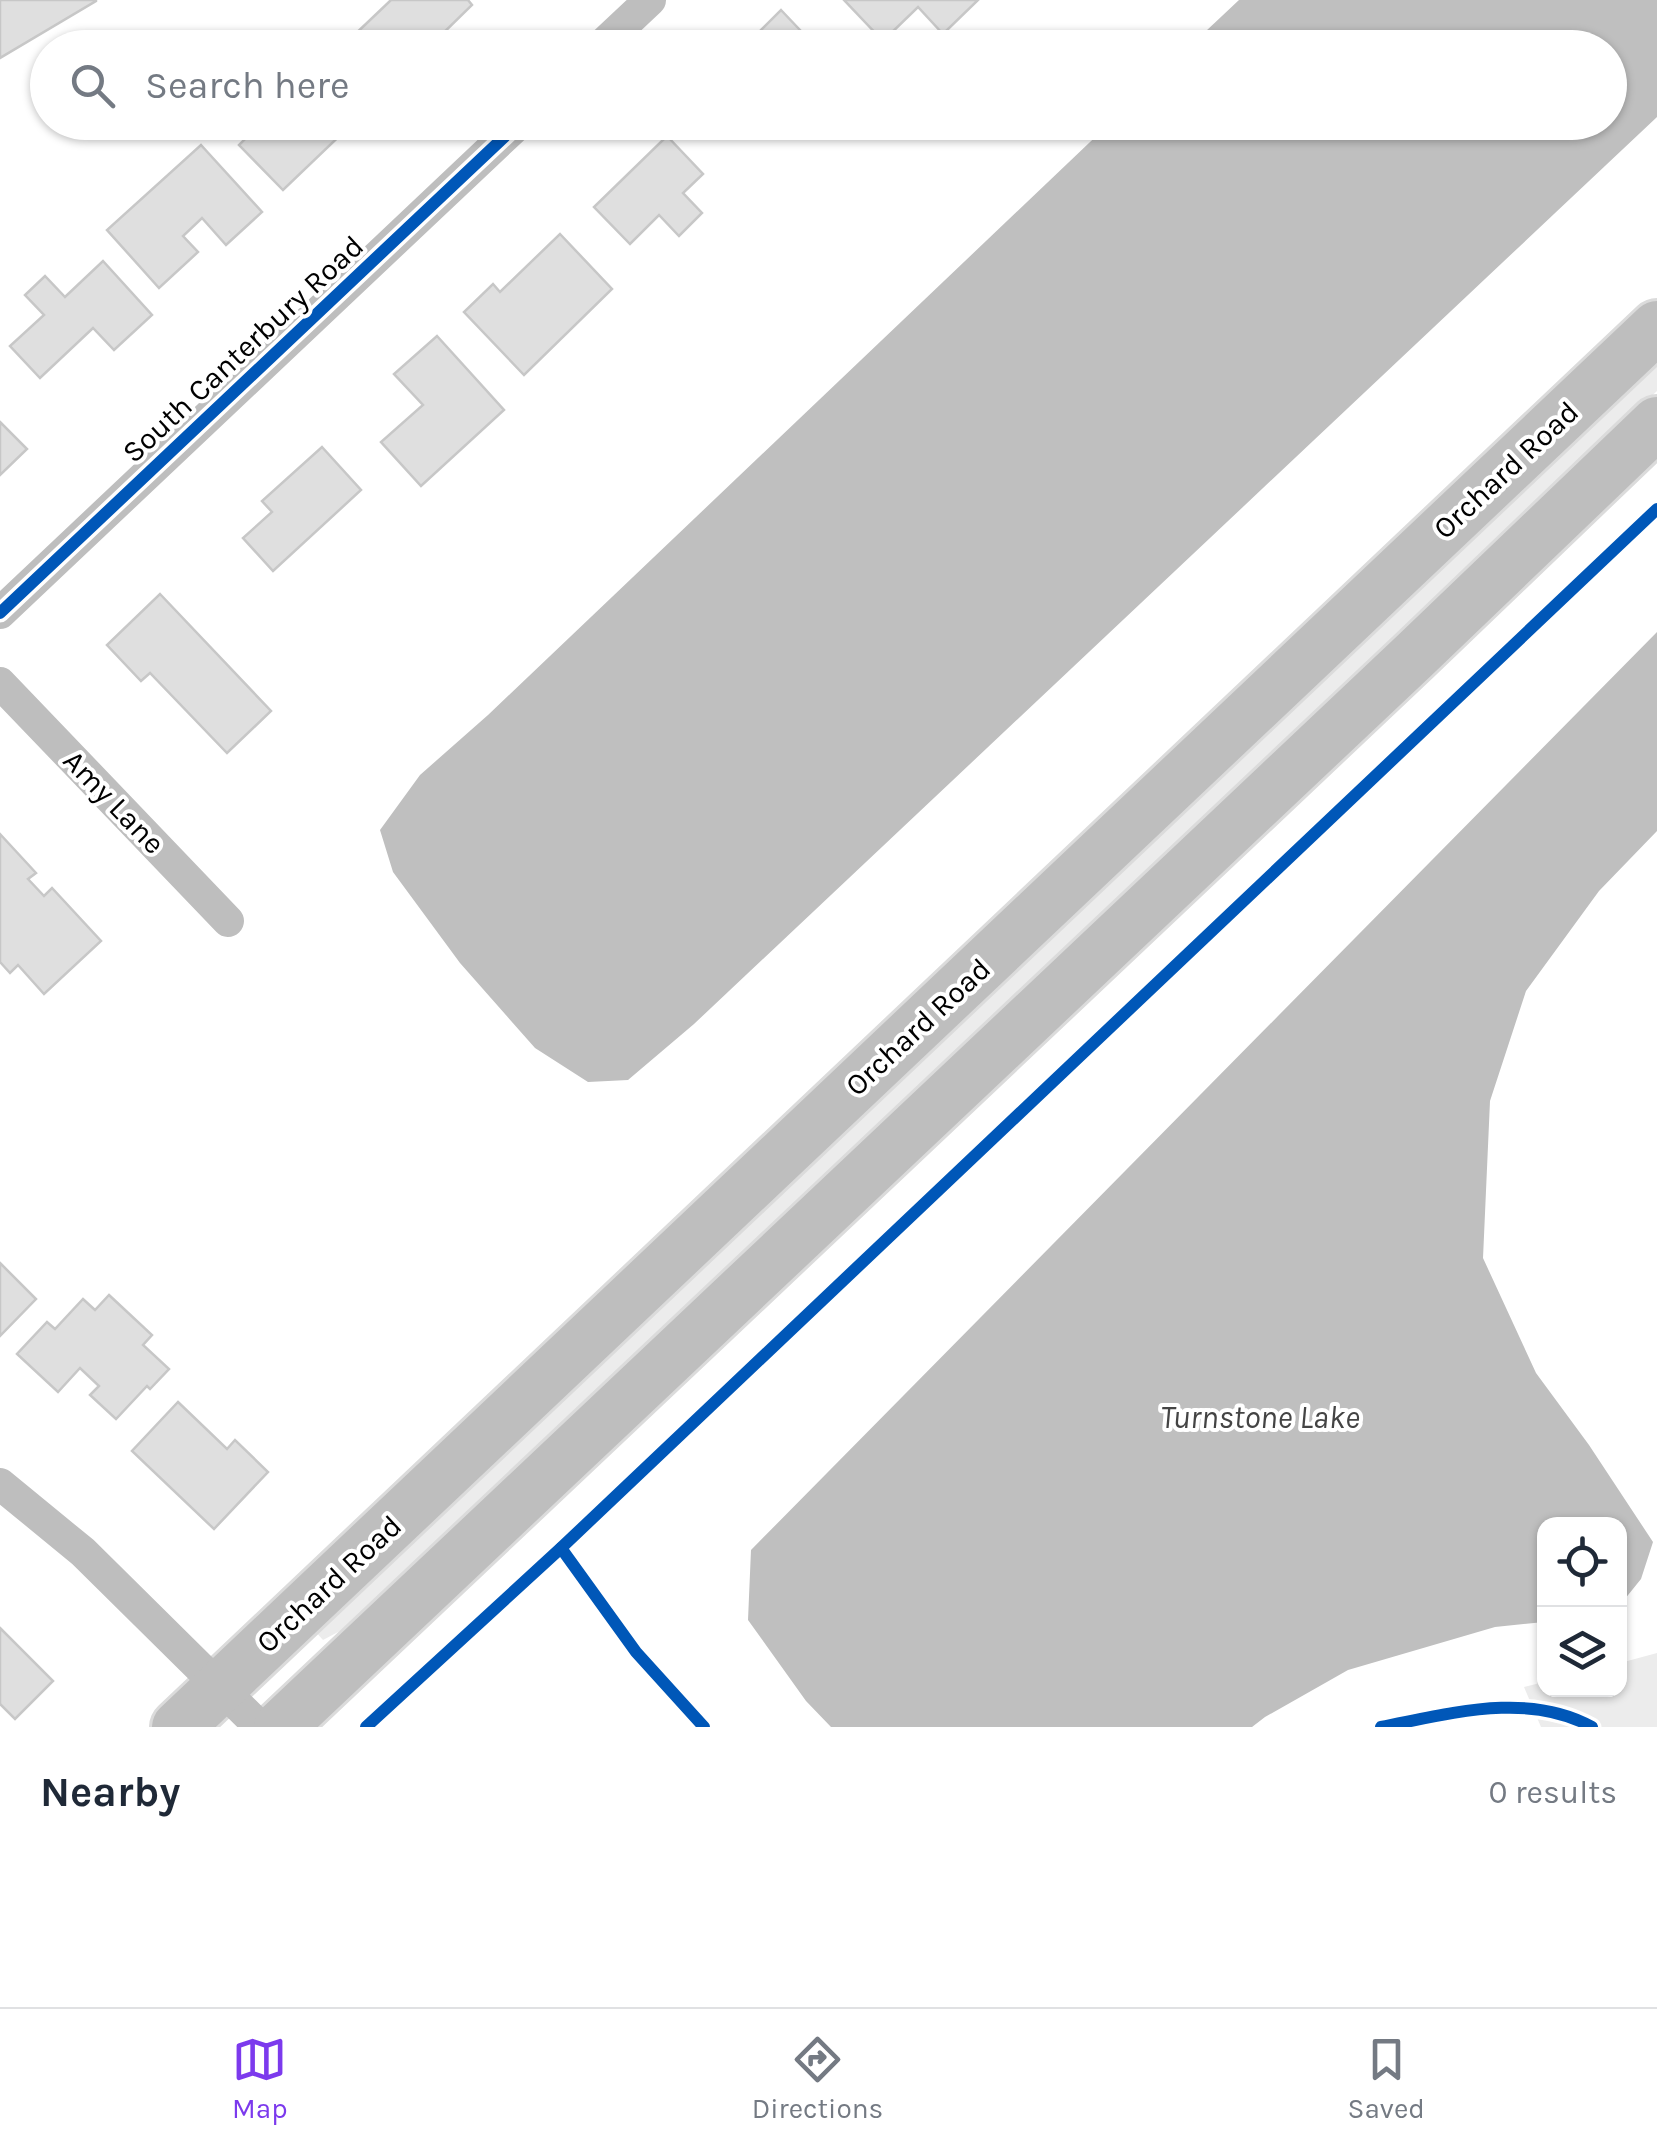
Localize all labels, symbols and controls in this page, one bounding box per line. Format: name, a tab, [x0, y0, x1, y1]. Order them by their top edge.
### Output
search box	[30, 30, 1627, 140]
icon: search	[65, 58, 120, 113]
text: Search here	[145, 63, 349, 108]
street label: South Canterbury Road	[115, 228, 371, 470]
street label: Orchard Road	[1426, 394, 1586, 546]
street label: Amy Lane	[56, 743, 172, 861]
street label: Orchard Road	[838, 951, 998, 1103]
water label: Turnstone Lake	[1160, 1399, 1360, 1436]
street label: Orchard Road	[249, 1508, 409, 1660]
map controls	[1537, 1517, 1627, 1697]
button: locate	[1537, 1517, 1627, 1607]
button: layers	[1537, 1607, 1627, 1697]
text: Nearby	[40, 1767, 180, 1817]
text: 0 results	[1488, 1774, 1617, 1811]
tab: Map	[232, 2032, 288, 2125]
tab: Directions	[752, 2032, 883, 2125]
tab: Saved	[1347, 2032, 1425, 2125]

